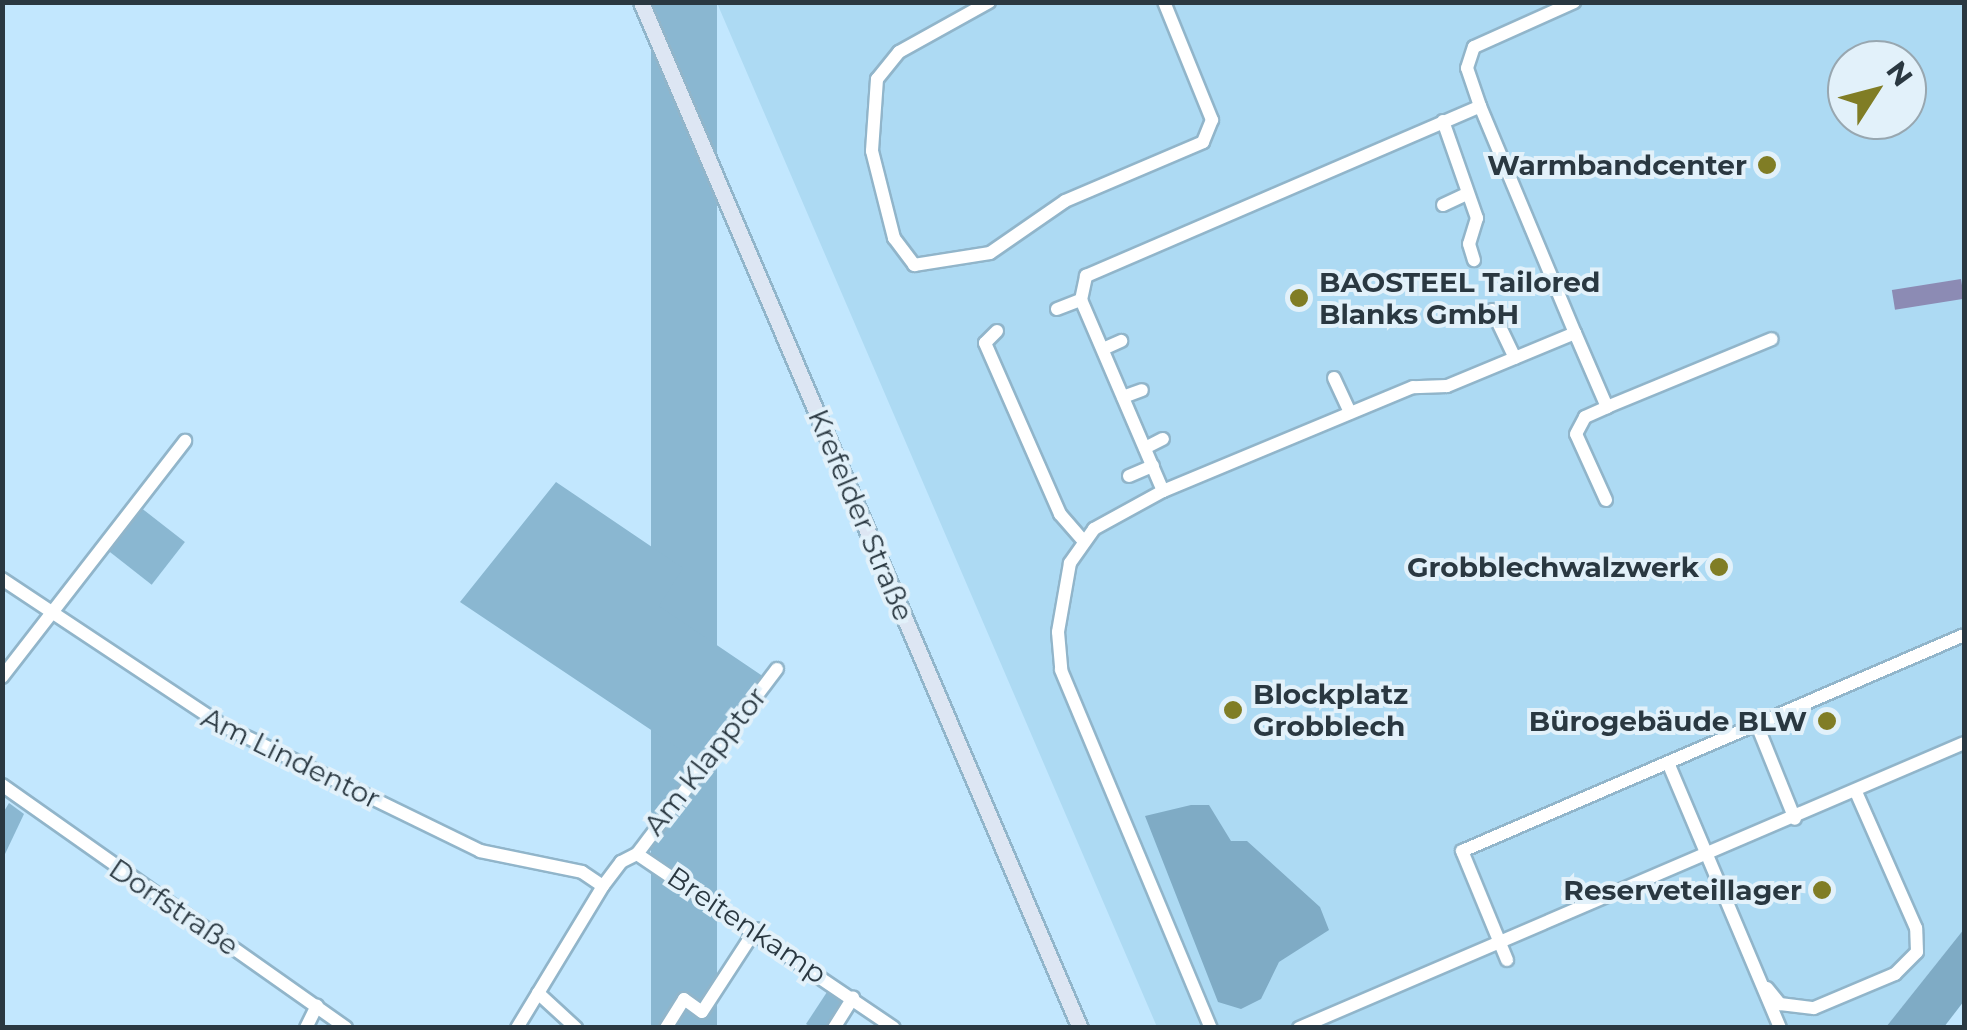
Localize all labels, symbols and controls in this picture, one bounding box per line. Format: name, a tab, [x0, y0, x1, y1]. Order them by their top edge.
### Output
north arrow	[1827, 40, 1927, 140]
text: N	[1879, 54, 1920, 93]
place label: Warmbandcenter	[1487, 148, 1747, 182]
marker: Warmbandcenter	[1756, 154, 1778, 176]
place label: BAOSTEEL Tailored Blanks GmbH	[1319, 265, 1600, 331]
marker: BAOSTEEL Tailored Blanks GmbH	[1288, 287, 1310, 309]
street label: Krefelder Straße	[801, 404, 921, 626]
place label: Grobblechwalzwerk	[1407, 550, 1699, 584]
marker: Grobblechwalzwerk	[1708, 556, 1730, 578]
place label: Blockplatz Grobblech	[1253, 677, 1408, 743]
street label: Am Klapptor	[637, 680, 773, 842]
marker: Blockplatz Grobblech	[1222, 699, 1244, 721]
street label: Am Lindentor	[196, 700, 386, 816]
place label: Bürogebäude BLW	[1529, 704, 1807, 738]
marker: Bürogebäude BLW	[1816, 710, 1838, 732]
street label: Dorfstraße	[103, 852, 245, 962]
street label: Breitenkamp	[661, 859, 833, 991]
place label: Reserveteillager	[1563, 873, 1802, 907]
marker: Reserveteillager	[1811, 879, 1833, 901]

